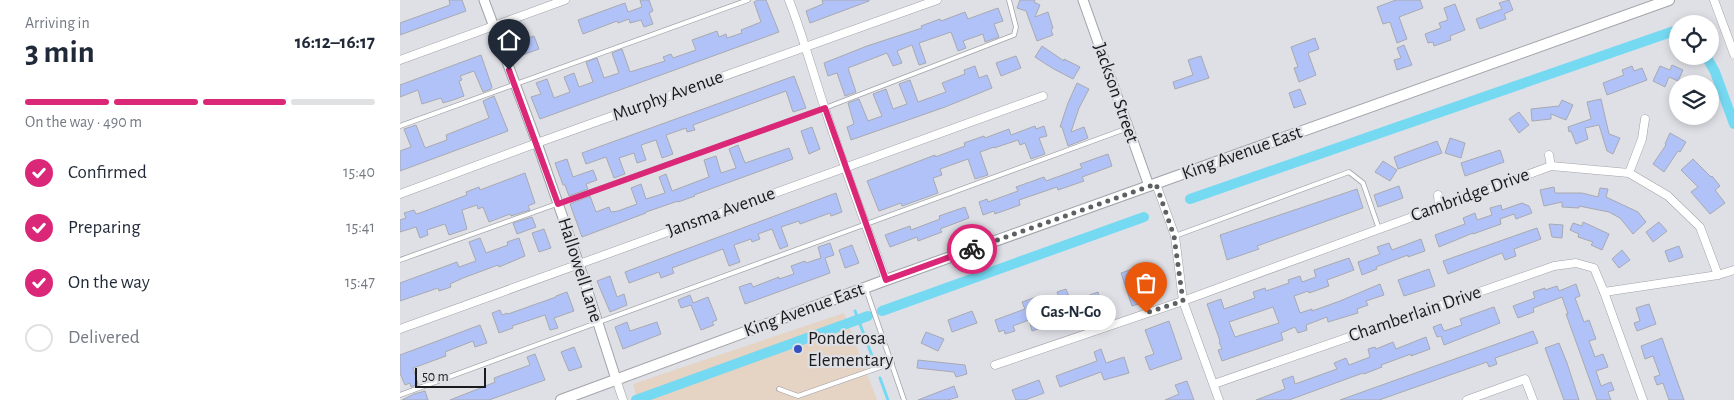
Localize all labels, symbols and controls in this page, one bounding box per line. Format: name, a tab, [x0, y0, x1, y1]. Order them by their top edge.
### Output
text: Arriving in	[25, 15, 90, 31]
map controls	[1669, 15, 1719, 125]
button: locate	[1669, 15, 1719, 65]
pin	[488, 19, 530, 70]
icon: home	[495, 26, 523, 54]
text: 16:12–16:17	[295, 33, 375, 52]
text: 3 min	[25, 36, 95, 68]
street label: Jackson Street	[1090, 41, 1142, 145]
street label: Murphy Avenue	[610, 67, 726, 125]
button: layers	[1669, 75, 1719, 125]
text: On the way · 490 m	[25, 114, 142, 130]
street label: King Avenue East	[1179, 122, 1305, 184]
icon: check	[25, 159, 53, 187]
text: Confirmed	[68, 163, 147, 182]
text: 15:40	[343, 164, 375, 180]
street label: Cambridge Drive	[1408, 165, 1532, 225]
street label: Jansma Avenue	[664, 184, 778, 240]
icon: check	[25, 214, 53, 242]
street label: Hallowell Lane	[554, 215, 606, 325]
text: Preparing	[68, 218, 141, 237]
text: 15:41	[346, 219, 375, 235]
courier	[947, 224, 997, 274]
icon: bike	[958, 235, 986, 263]
pin	[1125, 262, 1167, 313]
icon: check	[25, 269, 53, 297]
icon: bag	[1132, 269, 1160, 297]
text: On the way	[68, 273, 150, 292]
text: 15:47	[345, 274, 375, 290]
street label: King Avenue East	[741, 279, 867, 341]
street label: Chamberlain Drive	[1346, 282, 1484, 346]
callout: Gas-N-Go	[1026, 296, 1116, 330]
text: Gas-N-Go	[1041, 304, 1101, 320]
text: Delivered	[68, 328, 140, 347]
place label: Ponderosa Elementary	[808, 329, 893, 370]
marker: Ponderosa Elementary	[792, 343, 804, 355]
scale bar	[415, 365, 486, 388]
text: 50 m	[422, 370, 449, 384]

